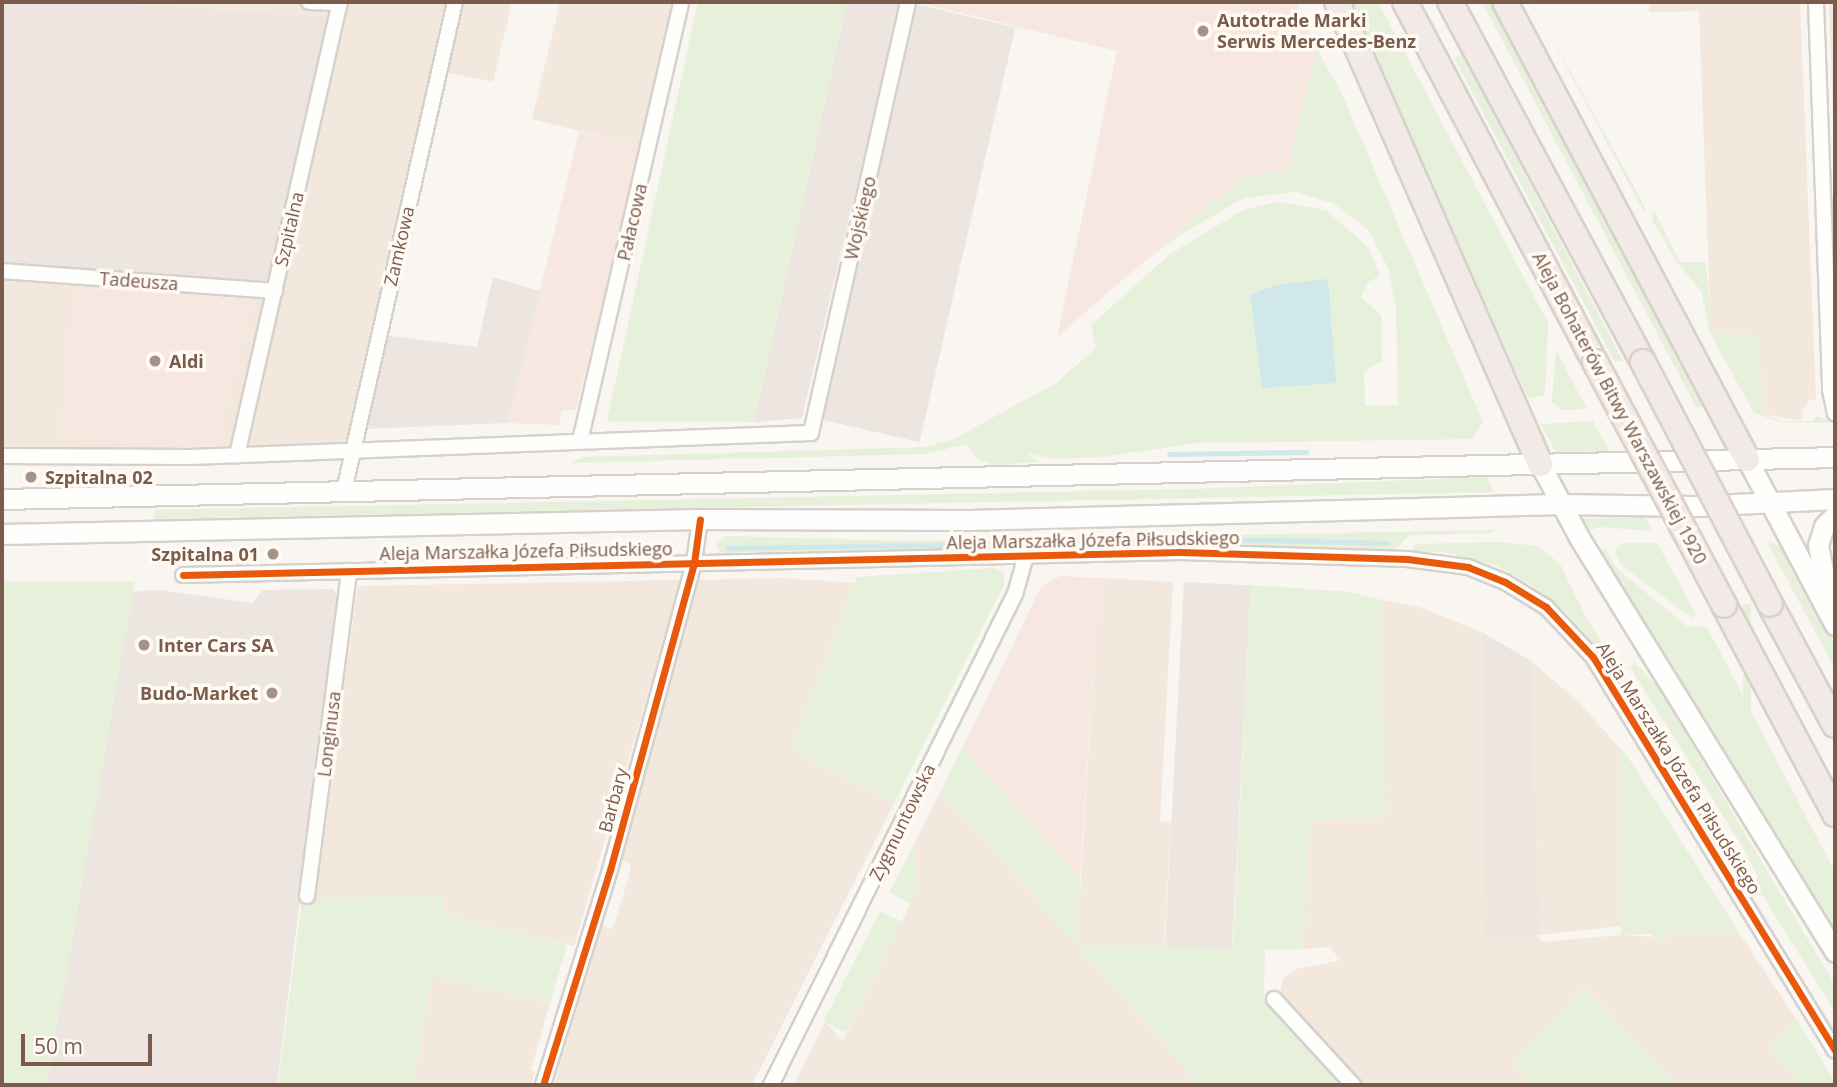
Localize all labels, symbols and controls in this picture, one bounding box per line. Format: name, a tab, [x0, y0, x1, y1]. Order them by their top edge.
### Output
place label: Autotrade Marki Serwis Mercedes-Benz	[1217, 10, 1416, 52]
marker: Autotrade Marki Serwis Mercedes-Benz	[1195, 23, 1211, 39]
street label: Wojskiego	[840, 174, 880, 262]
street label: Pałacowa	[613, 181, 651, 263]
street label: Szpitalna	[270, 190, 308, 268]
street label: Zamkowa	[379, 204, 419, 288]
street label: Aleja Bohaterów Bitwy Warszawskiej 1920	[1528, 248, 1712, 568]
street label: Tadeusza	[99, 267, 179, 295]
place label: Aldi	[169, 350, 204, 372]
marker: Aldi	[147, 353, 163, 369]
place label: Szpitalna 02	[45, 466, 153, 488]
marker: Szpitalna 02	[23, 469, 39, 485]
street label: Aleja Marszałka Józefa Piłsudskiego	[946, 527, 1240, 553]
street label: Aleja Marszałka Józefa Piłsudskiego	[379, 538, 673, 564]
place label: Szpitalna 01	[151, 543, 259, 565]
marker: Szpitalna 01	[265, 546, 281, 562]
place label: Inter Cars SA	[158, 634, 274, 656]
marker: Inter Cars SA	[136, 637, 152, 653]
street label: Aleja Marszałka Józefa Piłsudskiego	[1592, 638, 1766, 898]
place label: Budo-Market	[140, 682, 258, 704]
marker: Budo-Market	[264, 685, 280, 701]
street label: Longinusa	[313, 690, 345, 778]
street label: Zygmuntowska	[864, 760, 940, 884]
street label: Barbary	[594, 765, 632, 835]
scale bar	[24, 1020, 156, 1064]
text: 50 m	[34, 1032, 83, 1060]

